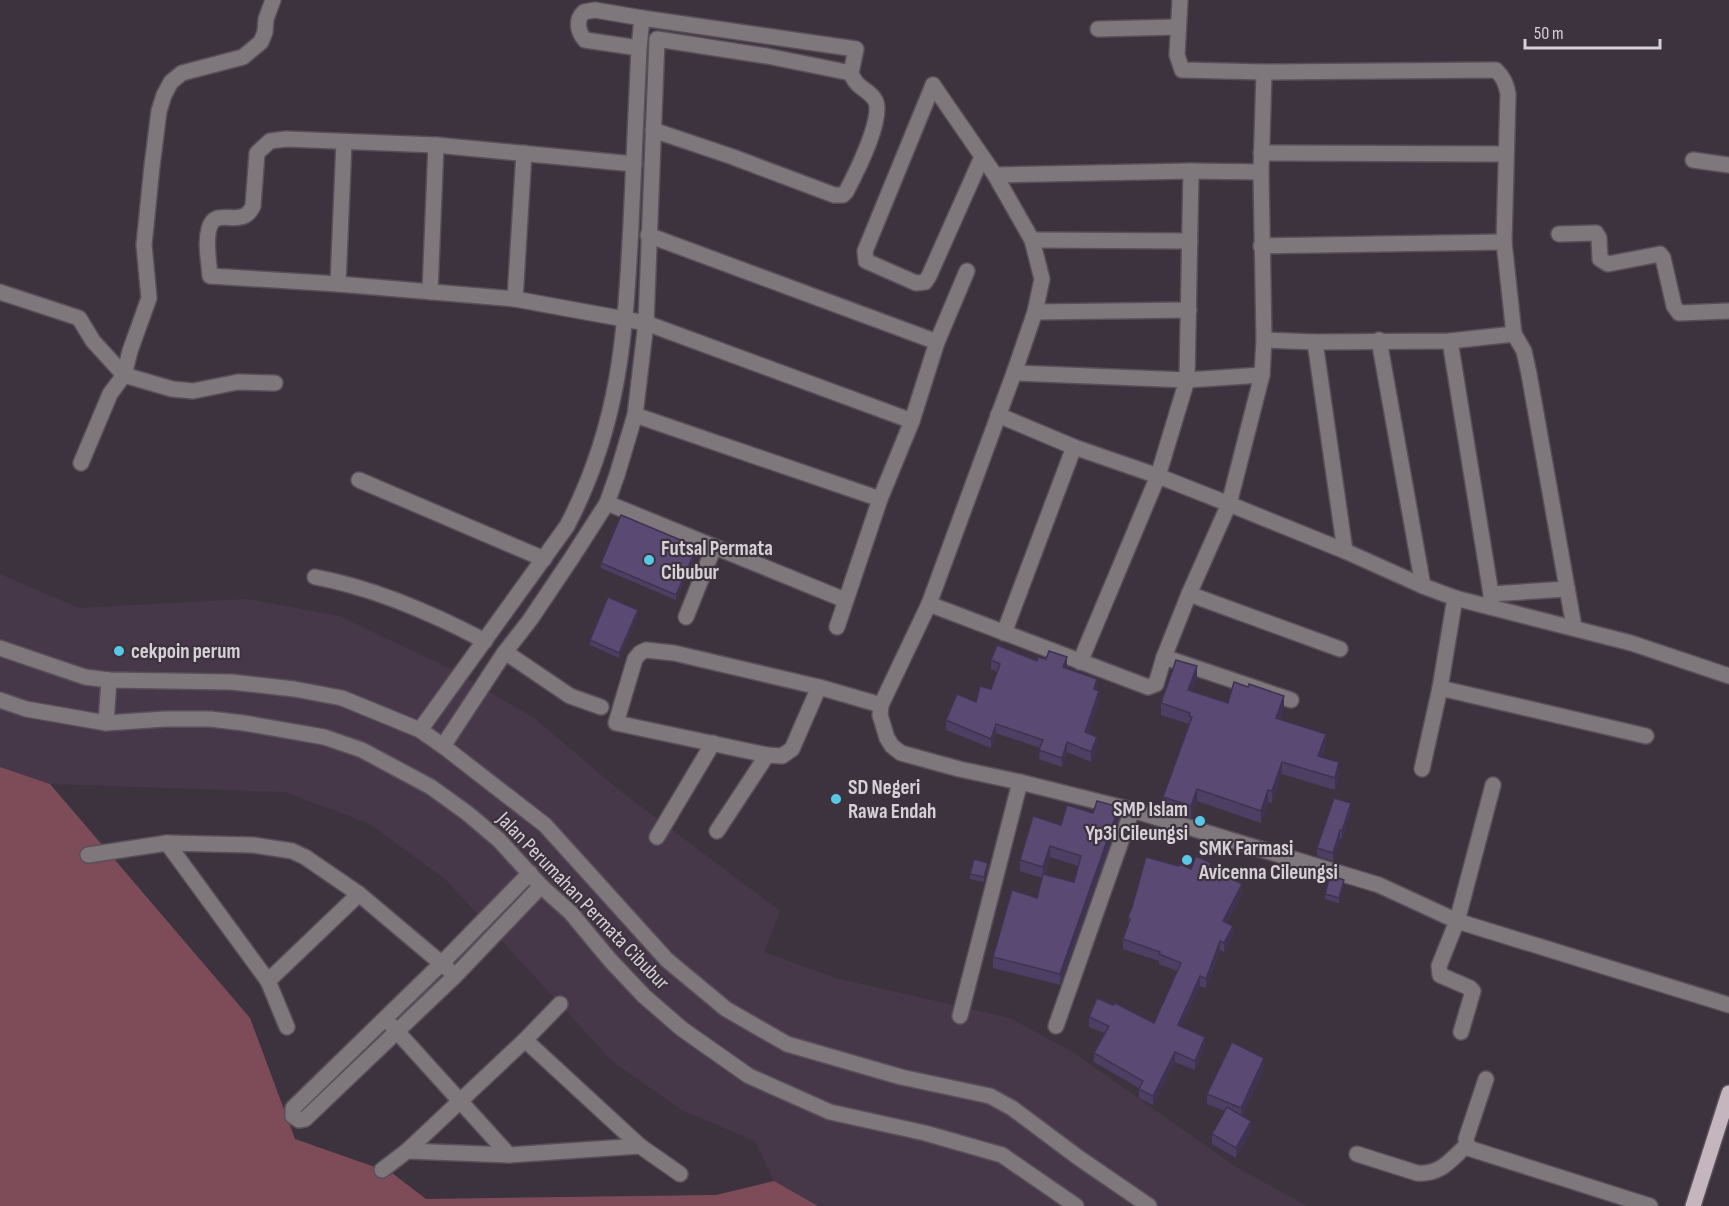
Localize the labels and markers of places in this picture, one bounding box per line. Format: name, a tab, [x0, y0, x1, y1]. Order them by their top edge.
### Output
place label: Futsal Permata Cibubur	[661, 536, 773, 585]
marker: Futsal Permata Cibubur	[642, 553, 656, 567]
place label: cekpoin perum	[131, 639, 240, 664]
marker: cekpoin perum	[112, 644, 126, 658]
place label: SD Negeri Rawa Endah	[848, 775, 936, 824]
marker: SD Negeri Rawa Endah	[829, 792, 843, 806]
place label: SMP Islam Yp3i Cileungsi	[1085, 797, 1188, 846]
marker: SMP Islam Yp3i Cileungsi	[1193, 814, 1207, 828]
place label: SMK Farmasi Avicenna Cileungsi	[1198, 836, 1338, 885]
marker: SMK Farmasi Avicenna Cileungsi	[1180, 853, 1194, 867]

